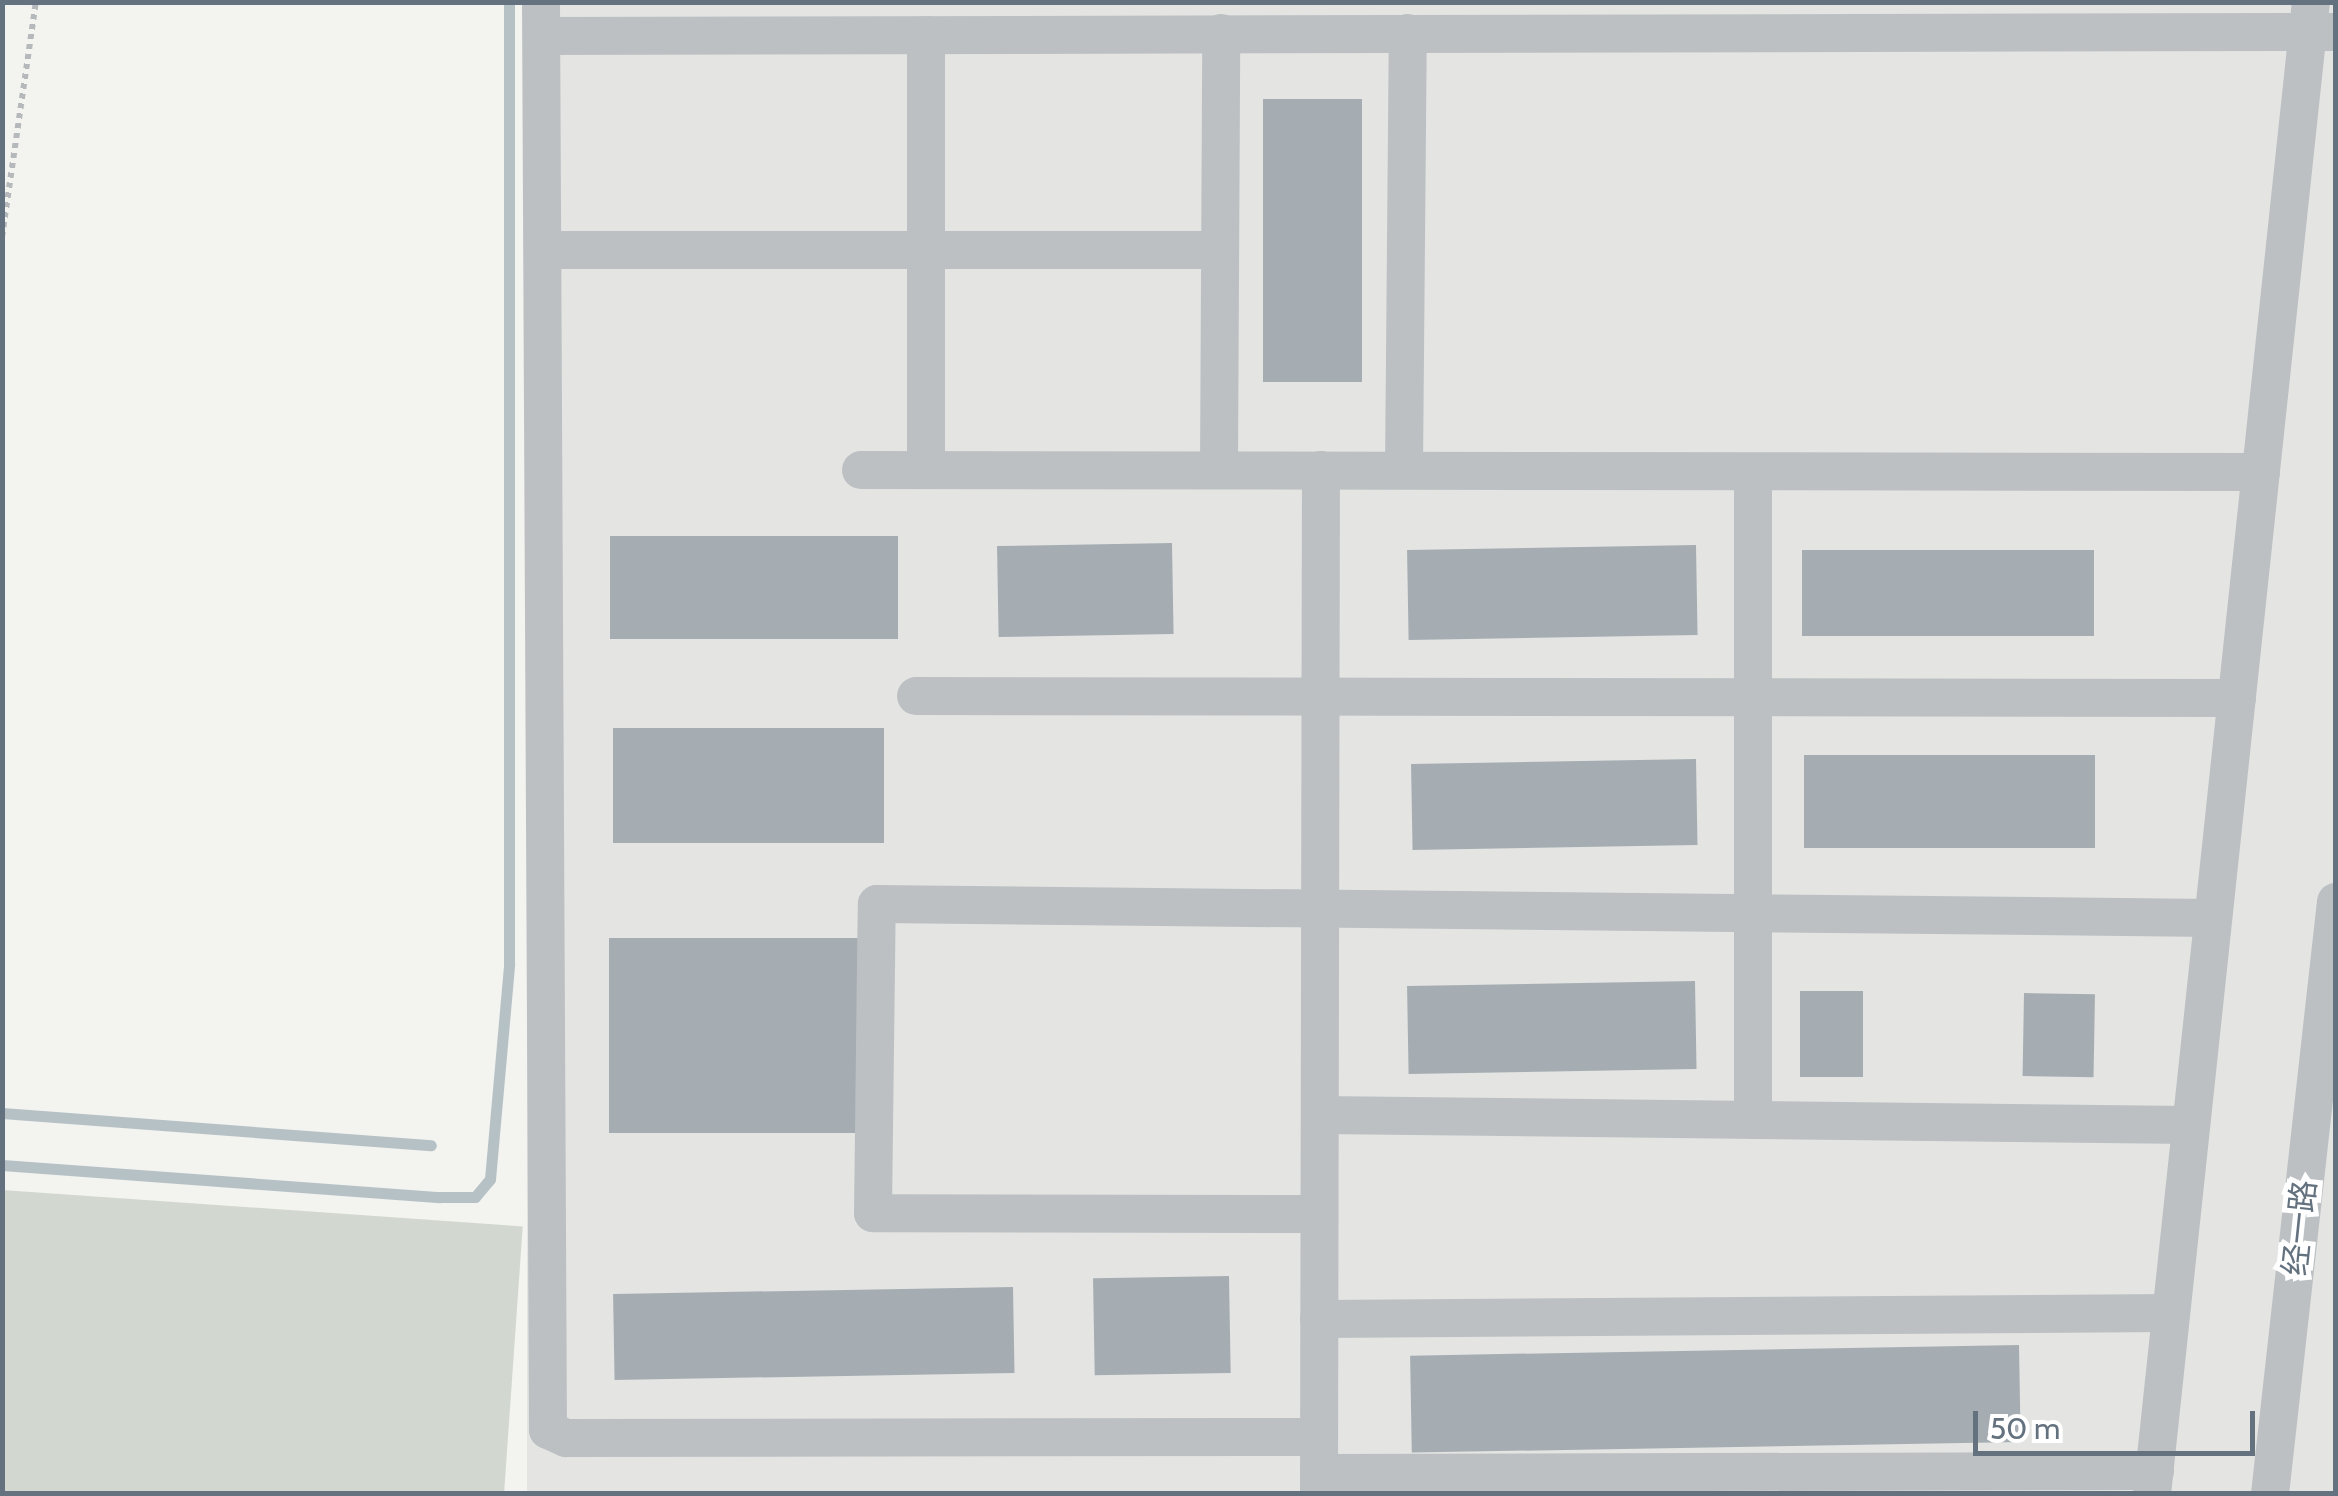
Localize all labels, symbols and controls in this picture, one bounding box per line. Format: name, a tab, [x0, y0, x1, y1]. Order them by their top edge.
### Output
street label: 经一路	[2276, 1178, 2324, 1278]
scale bar	[1978, 1391, 2260, 1453]
text: 50 m	[1990, 1410, 2060, 1447]

